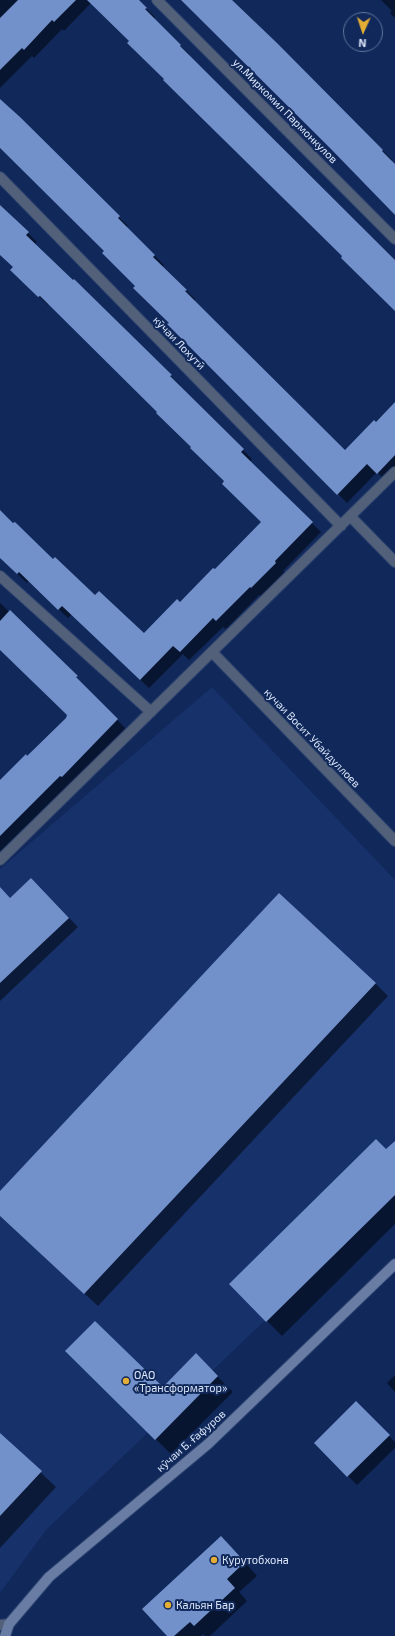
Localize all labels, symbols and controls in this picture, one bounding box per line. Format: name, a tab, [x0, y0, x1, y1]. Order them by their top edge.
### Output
north arrow	[343, 12, 383, 52]
text: N	[358, 37, 367, 50]
street label: ул.Миркомил Пармонкулов	[230, 56, 340, 166]
street label: кӯчаи Лохутӣ	[150, 313, 208, 373]
street label: кучаи Восит Убайдуллоев	[261, 686, 363, 790]
place label: ОАО «Трансформатор»	[134, 1368, 227, 1394]
marker: ОАО «Трансформатор»	[121, 1376, 131, 1386]
street label: кӯчаи Б. Ғафуров	[154, 1407, 228, 1475]
place label: Курутобхона	[222, 1553, 289, 1567]
marker: Курутобхона	[209, 1555, 219, 1565]
place label: Кальян Бар	[176, 1598, 234, 1612]
marker: Кальян Бар	[163, 1600, 173, 1610]

